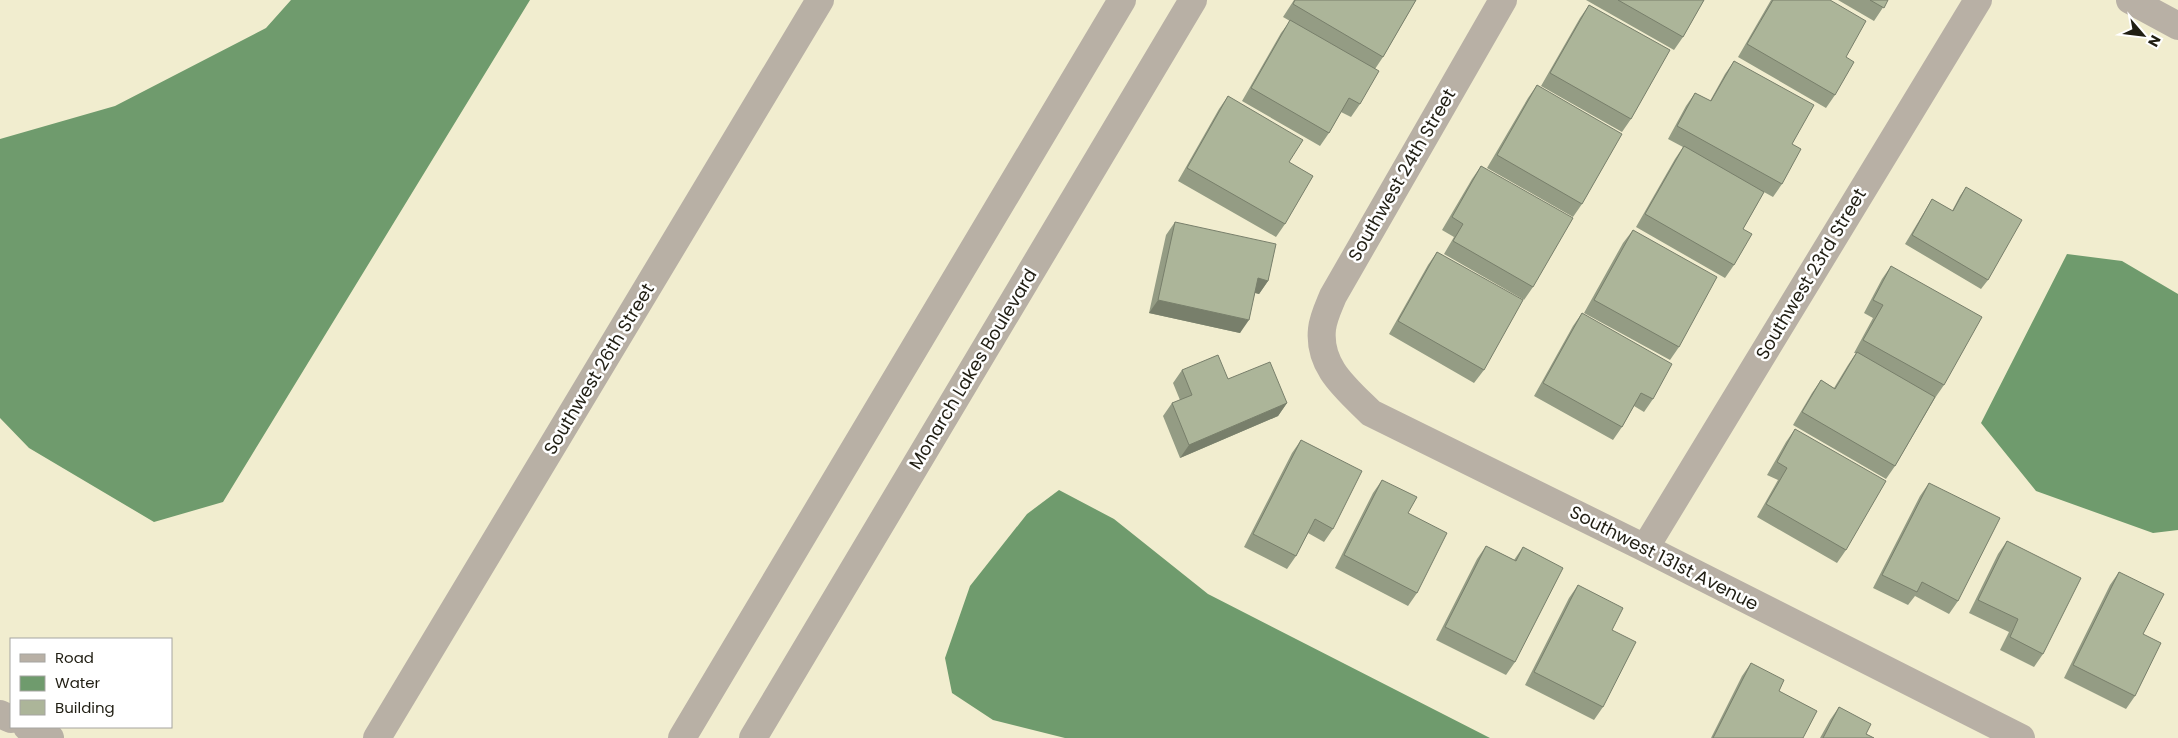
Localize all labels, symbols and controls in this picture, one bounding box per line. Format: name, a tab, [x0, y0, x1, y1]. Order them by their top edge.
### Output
north arrow	[2118, 10, 2168, 60]
text: N	[2143, 32, 2166, 50]
street label: Southwest 24th Street	[1342, 84, 1461, 266]
street label: Southwest 23rd Street	[1749, 183, 1872, 364]
street label: Monarch Lakes Boulevard	[903, 264, 1043, 474]
street label: Southwest 26th Street	[537, 278, 660, 459]
street label: Southwest 131st Avenue	[1566, 499, 1763, 616]
legend	[10, 638, 172, 728]
text: Road	[55, 647, 94, 668]
text: Water	[55, 672, 101, 693]
text: Building	[55, 697, 115, 718]

